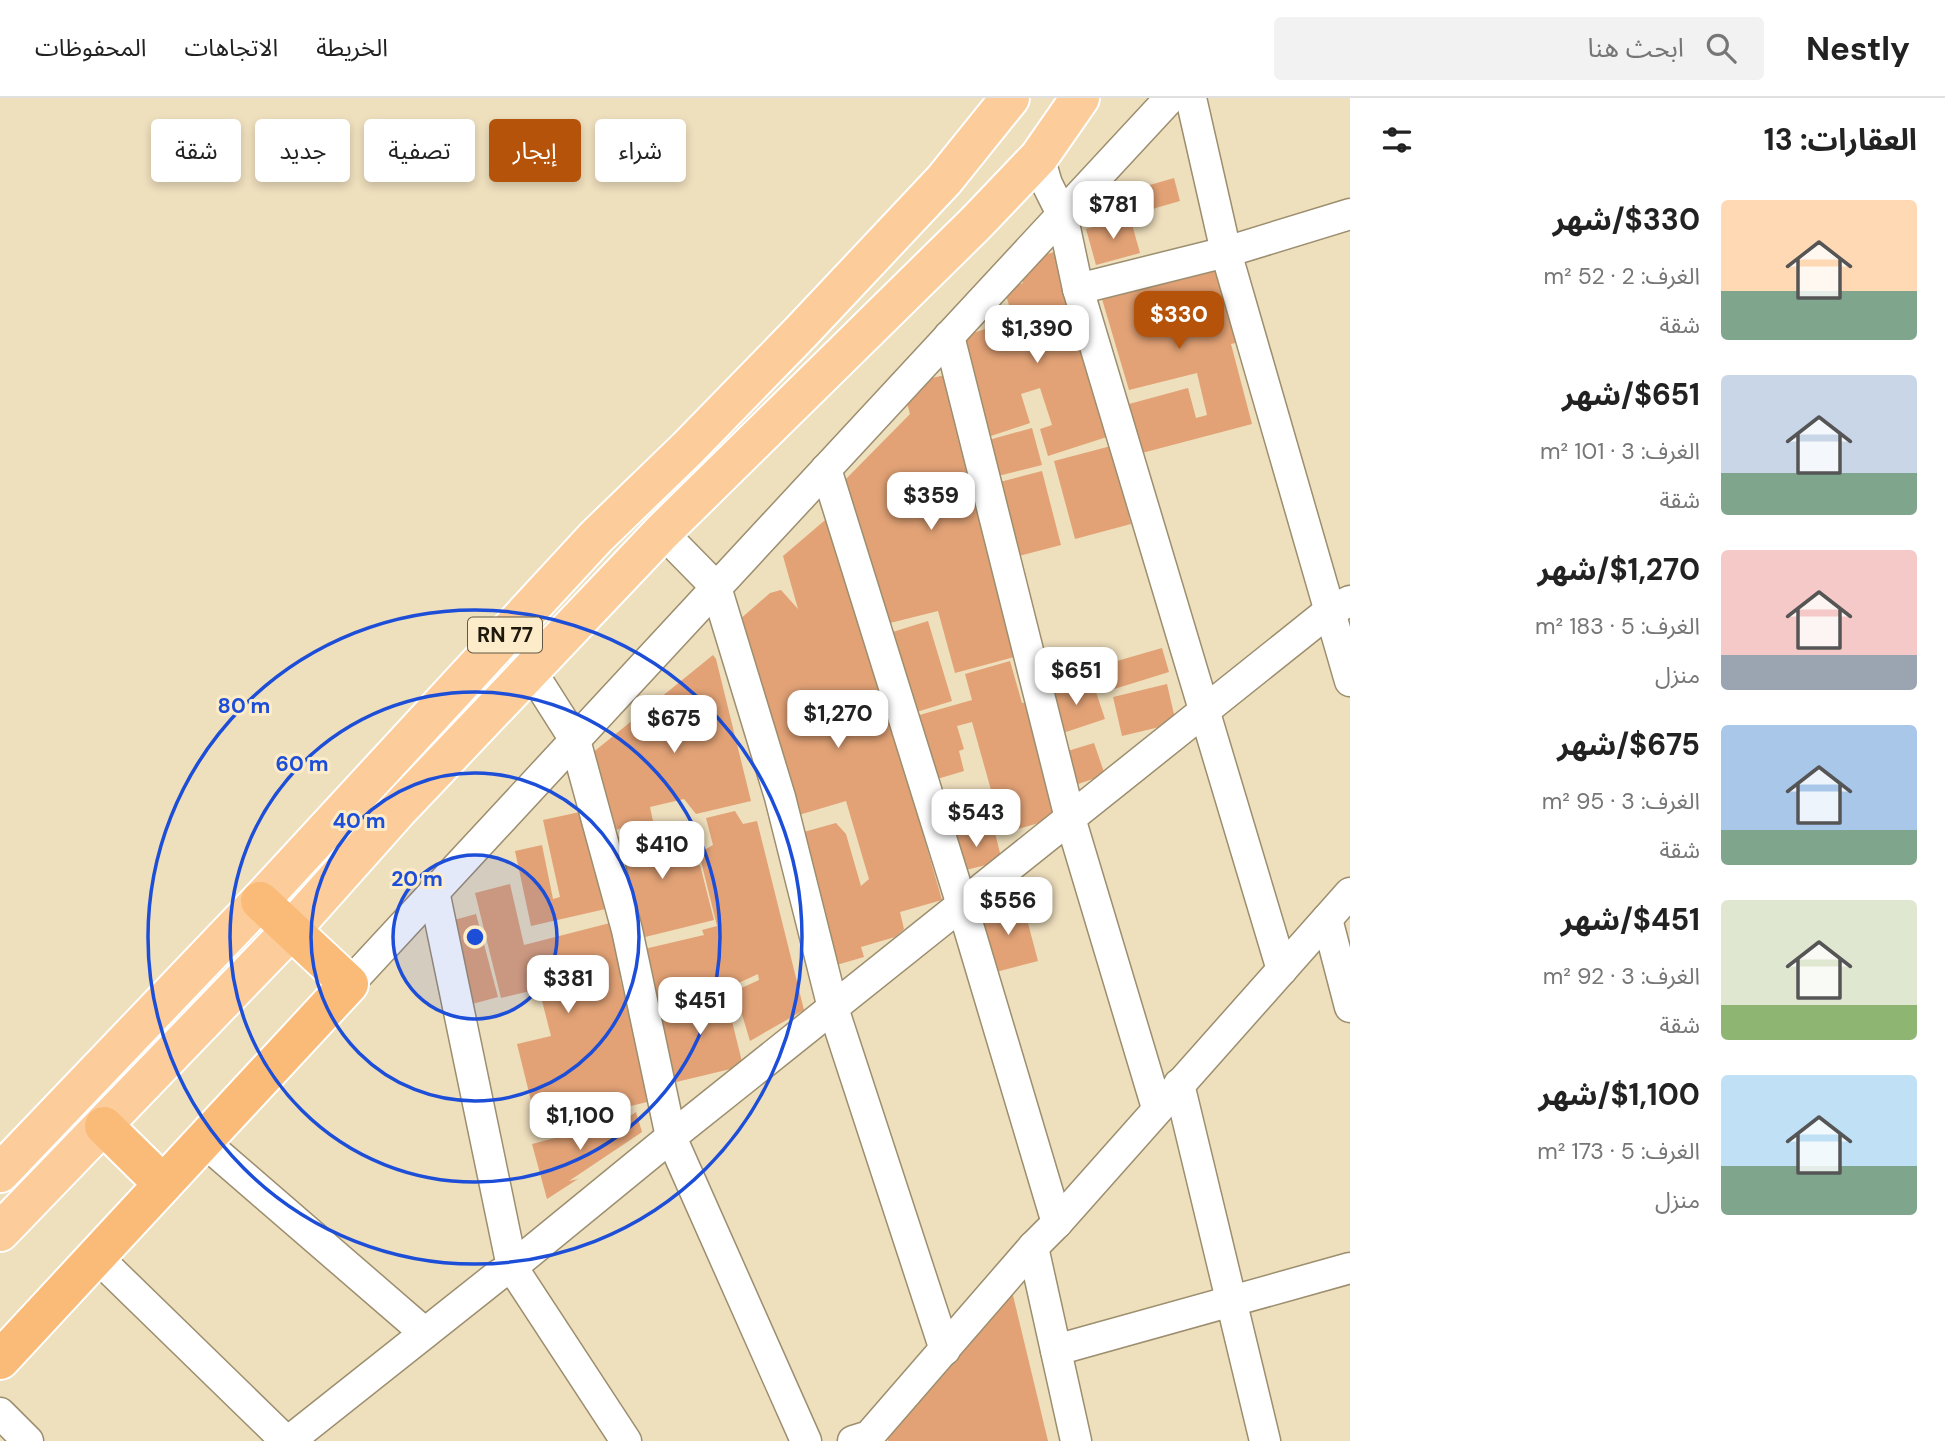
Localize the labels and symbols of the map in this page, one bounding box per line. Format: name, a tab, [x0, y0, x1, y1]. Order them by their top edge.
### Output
pin: $781	[1072, 181, 1154, 241]
pin: $330	[1138, 292, 1220, 351]
pin: $1,390	[980, 306, 1094, 365]
pin: $359	[890, 472, 972, 532]
road number: RN 77	[468, 618, 542, 652]
pin: $651	[1035, 648, 1117, 707]
pin: $1,270	[781, 690, 895, 750]
text: 80 m	[218, 692, 270, 720]
pin: $675	[633, 696, 715, 755]
text: 60 m	[276, 750, 328, 778]
pin: $543	[935, 790, 1017, 849]
text: 40 m	[332, 807, 386, 835]
pin: $410	[621, 822, 703, 881]
text: 20 m	[391, 865, 443, 893]
pin: $556	[967, 878, 1049, 937]
centre of rings	[463, 925, 487, 949]
pin: $381	[527, 956, 609, 1015]
pin: $451	[659, 978, 741, 1037]
pin: $1,100	[523, 1093, 637, 1152]

